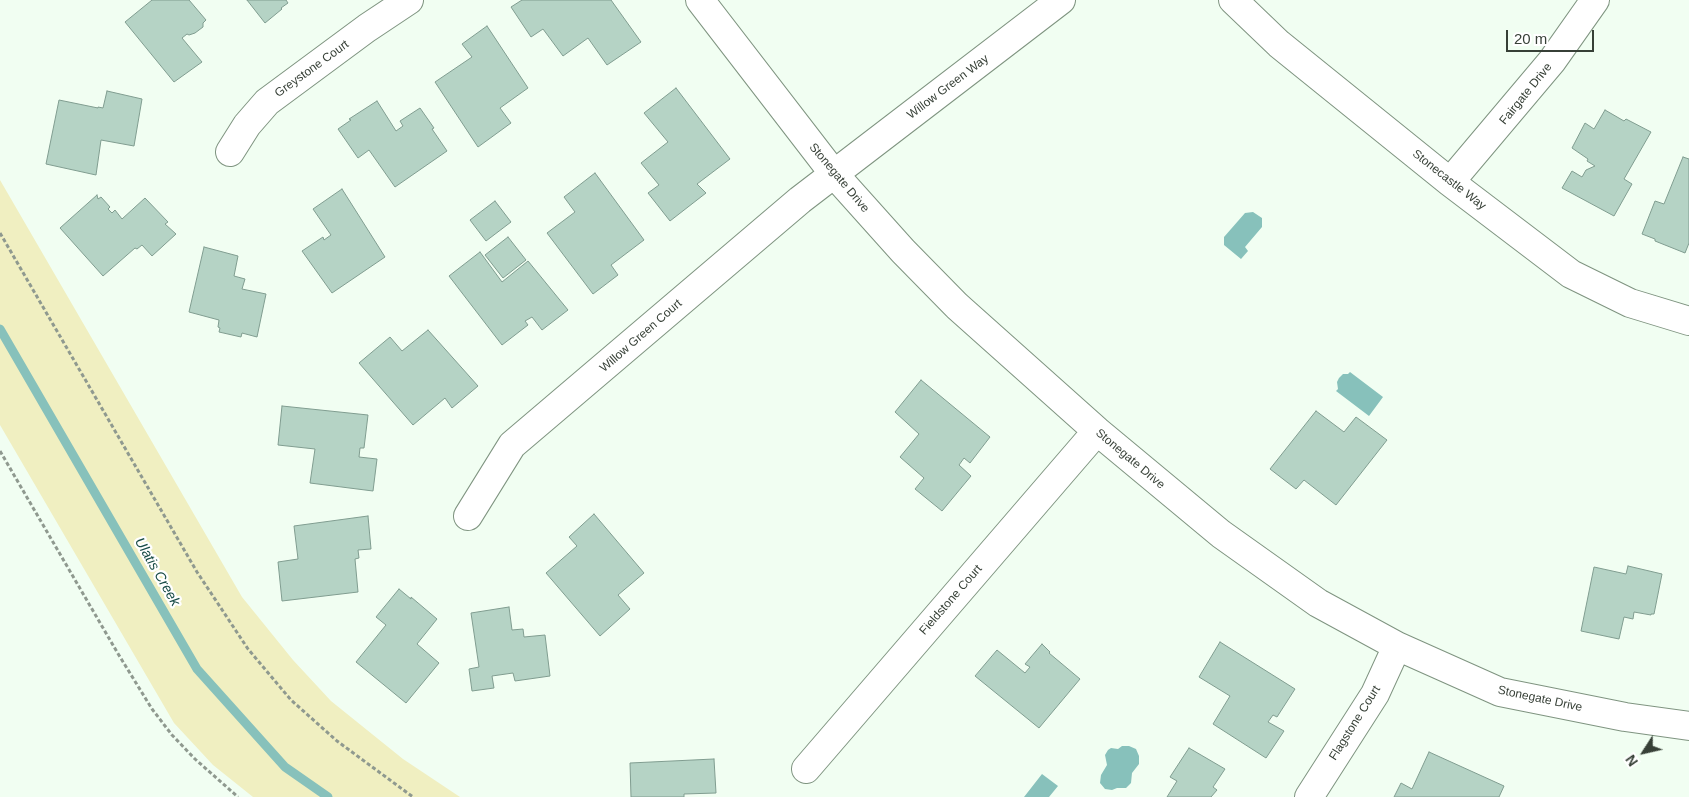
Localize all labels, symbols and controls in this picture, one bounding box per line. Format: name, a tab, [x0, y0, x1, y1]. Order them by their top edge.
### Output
scale bar	[1509, 20, 1596, 52]
text: 20 m	[1514, 30, 1547, 47]
street label: Greystone Court	[272, 37, 352, 101]
street label: Willow Green Way	[904, 52, 992, 122]
street label: Fairgate Drive	[1497, 60, 1555, 128]
street label: Stonegate Drive	[806, 140, 872, 216]
street label: Stonecastle Way	[1409, 147, 1489, 213]
street label: Willow Green Court	[597, 296, 685, 376]
street label: Stonegate Drive	[1092, 426, 1168, 492]
water label: Ulatis Creek	[131, 535, 183, 609]
street label: Fieldstone Court	[917, 562, 985, 638]
street label: Flagstone Court	[1326, 683, 1384, 763]
street label: Stonegate Drive	[1496, 683, 1584, 715]
north arrow	[1619, 727, 1669, 777]
text: N	[1622, 752, 1641, 769]

